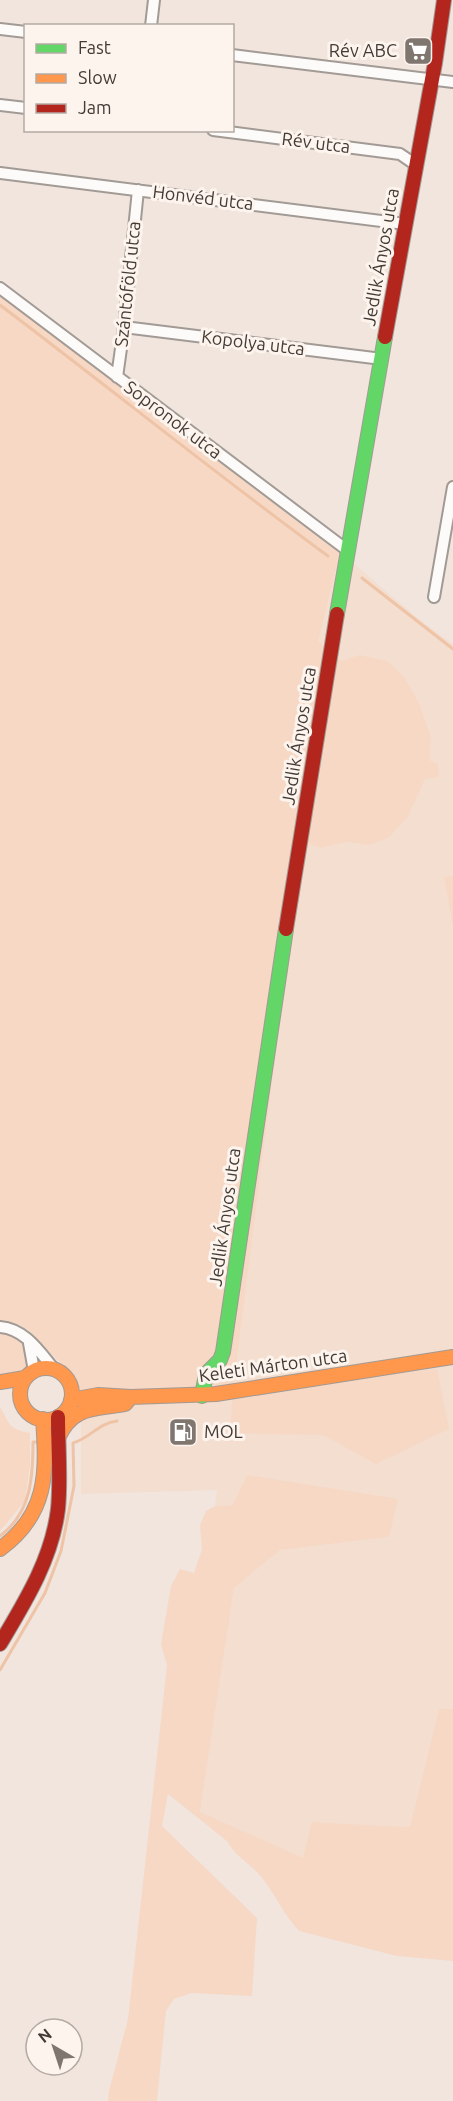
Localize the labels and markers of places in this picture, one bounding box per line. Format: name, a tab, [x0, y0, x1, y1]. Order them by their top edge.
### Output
supermarket icon: Rév ABC	[402, 35, 434, 67]
place label: Rév ABC	[329, 40, 397, 60]
fuel station icon: MOL	[167, 1416, 199, 1448]
place label: MOL	[204, 1421, 243, 1441]

